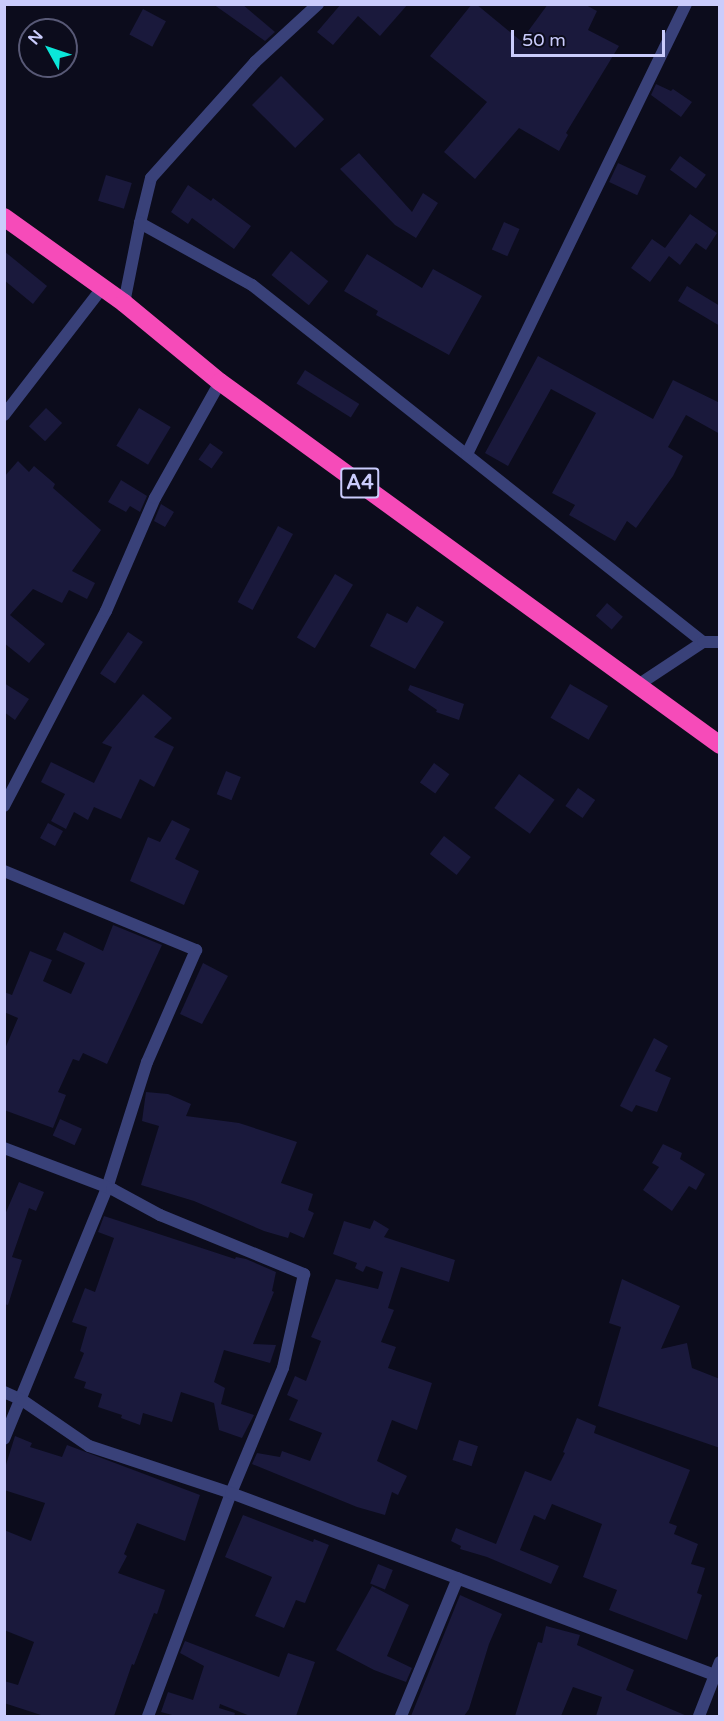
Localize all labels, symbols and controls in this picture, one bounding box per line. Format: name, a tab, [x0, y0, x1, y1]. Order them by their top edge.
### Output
north arrow	[18, 18, 78, 78]
scale bar	[514, 18, 668, 56]
text: N	[24, 26, 48, 49]
text: 50 m	[522, 29, 566, 51]
road number: A4	[339, 466, 381, 500]

